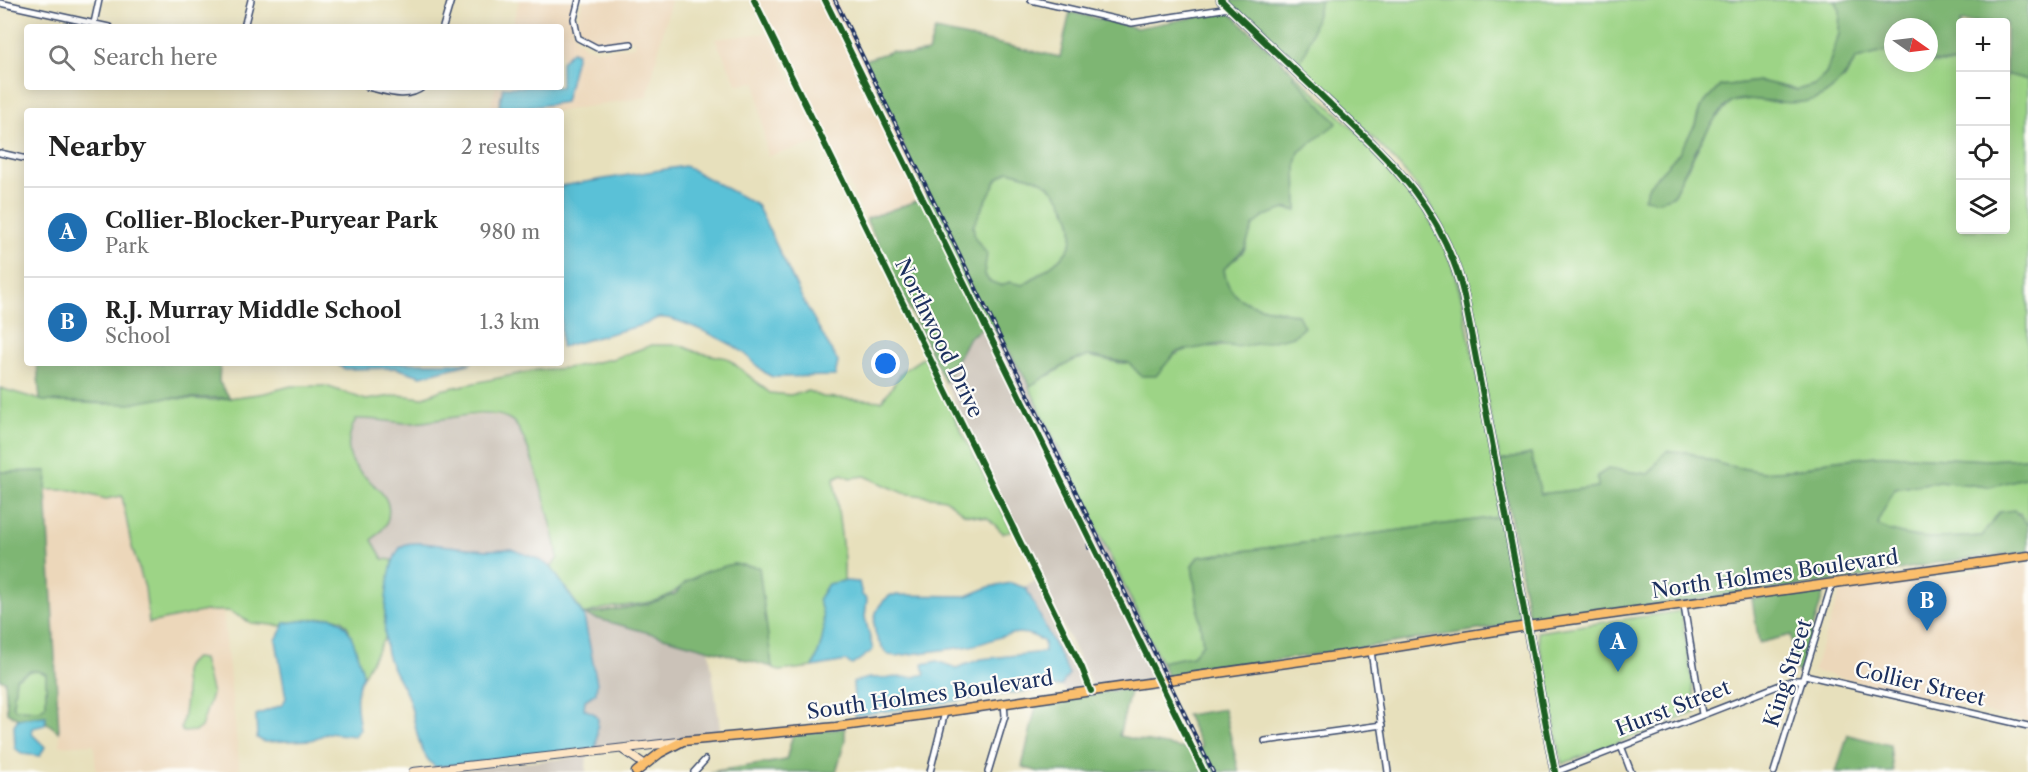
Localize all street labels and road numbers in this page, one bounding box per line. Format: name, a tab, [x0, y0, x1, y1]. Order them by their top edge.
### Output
street label: Northwood Drive	[890, 254, 989, 421]
street label: North Holmes Boulevard	[1650, 544, 1900, 603]
street label: King Street	[1758, 615, 1817, 730]
street label: Collier Street	[1852, 656, 1988, 711]
street label: South Holmes Boulevard	[805, 665, 1055, 724]
street label: Hurst Street	[1612, 674, 1734, 741]

